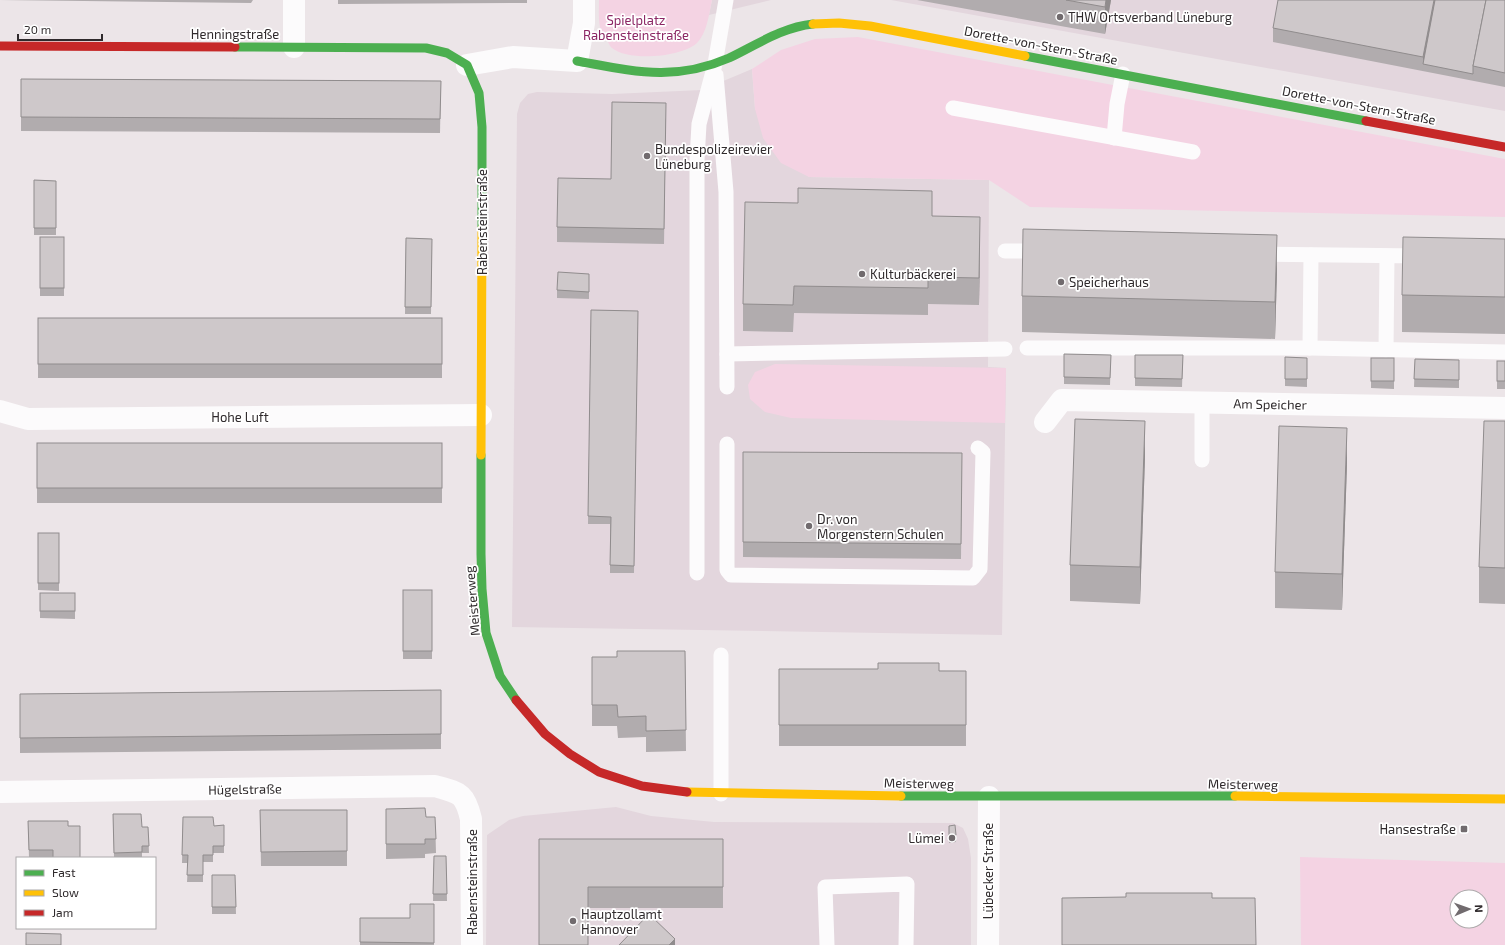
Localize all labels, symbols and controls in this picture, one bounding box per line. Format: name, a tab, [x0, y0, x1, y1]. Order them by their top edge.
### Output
place label: THW Ortsverband Lüneburg	[1068, 9, 1232, 25]
park label: Spielplatz Rabensteinstraße	[583, 12, 689, 43]
marker: THW Ortsverband Lüneburg	[1055, 12, 1065, 22]
scale bar	[18, 16, 102, 42]
text: 20 m	[24, 22, 51, 36]
street label: Dorette-von-Stern-Straße	[963, 22, 1119, 68]
street label: Henningstraße	[191, 26, 279, 42]
street label: Dorette-von-Stern-Straße	[1281, 82, 1437, 128]
place label: Bundespolizeirevier Lüneburg	[655, 141, 772, 172]
marker: Bundespolizeirevier Lüneburg	[642, 151, 652, 161]
street label: Rabensteinstraße	[474, 169, 490, 275]
place label: Kulturbäckerei	[870, 266, 956, 282]
marker: Kulturbäckerei	[857, 269, 867, 279]
place label: Speicherhaus	[1069, 274, 1149, 290]
marker: Speicherhaus	[1056, 277, 1066, 287]
street label: Am Speicher	[1233, 395, 1307, 413]
street label: Hohe Luft	[211, 409, 269, 425]
place label: Dr. von Morgenstern Schulen	[817, 511, 944, 542]
marker: Dr. von Morgenstern Schulen	[804, 521, 814, 531]
street label: Meisterweg	[461, 565, 483, 637]
street label: Meisterweg	[884, 774, 954, 792]
street label: Meisterweg	[1208, 775, 1278, 793]
street label: Hügelstraße	[208, 780, 282, 798]
place label: Hansestraße	[1379, 821, 1456, 837]
street label: Lübecker Straße	[980, 823, 996, 919]
marker: Hansestraße	[1459, 824, 1469, 834]
street label: Rabensteinstraße	[464, 829, 480, 935]
place label: Lümei	[908, 830, 944, 846]
marker: Lümei	[947, 833, 957, 843]
legend	[16, 857, 156, 929]
text: Fast	[52, 865, 76, 879]
text: Slow	[52, 885, 79, 899]
north arrow	[1449, 889, 1489, 929]
text: N	[1473, 904, 1486, 913]
text: Jam	[52, 905, 73, 919]
place label: Hauptzollamt Hannover	[581, 906, 662, 937]
marker: Hauptzollamt Hannover	[568, 916, 578, 926]

